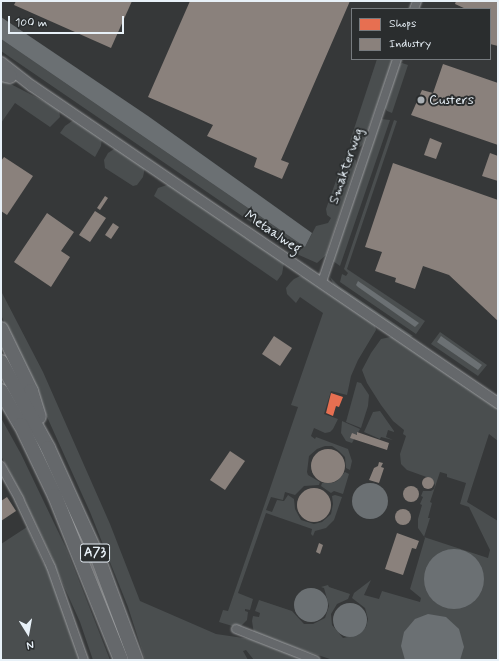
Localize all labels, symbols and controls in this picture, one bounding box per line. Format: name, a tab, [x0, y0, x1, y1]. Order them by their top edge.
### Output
scale bar	[10, 8, 126, 34]
legend	[351, 8, 491, 60]
text: 100 m	[15, 15, 47, 31]
text: Shops	[389, 16, 416, 32]
text: Industry	[389, 36, 431, 52]
place label: Custers	[429, 92, 474, 108]
marker: Custers	[416, 95, 426, 105]
street label: Smakterweg	[325, 126, 367, 206]
street label: Metaalweg	[241, 207, 305, 257]
road number: A73	[80, 542, 110, 564]
north arrow	[8, 613, 48, 653]
text: N	[25, 637, 35, 652]

